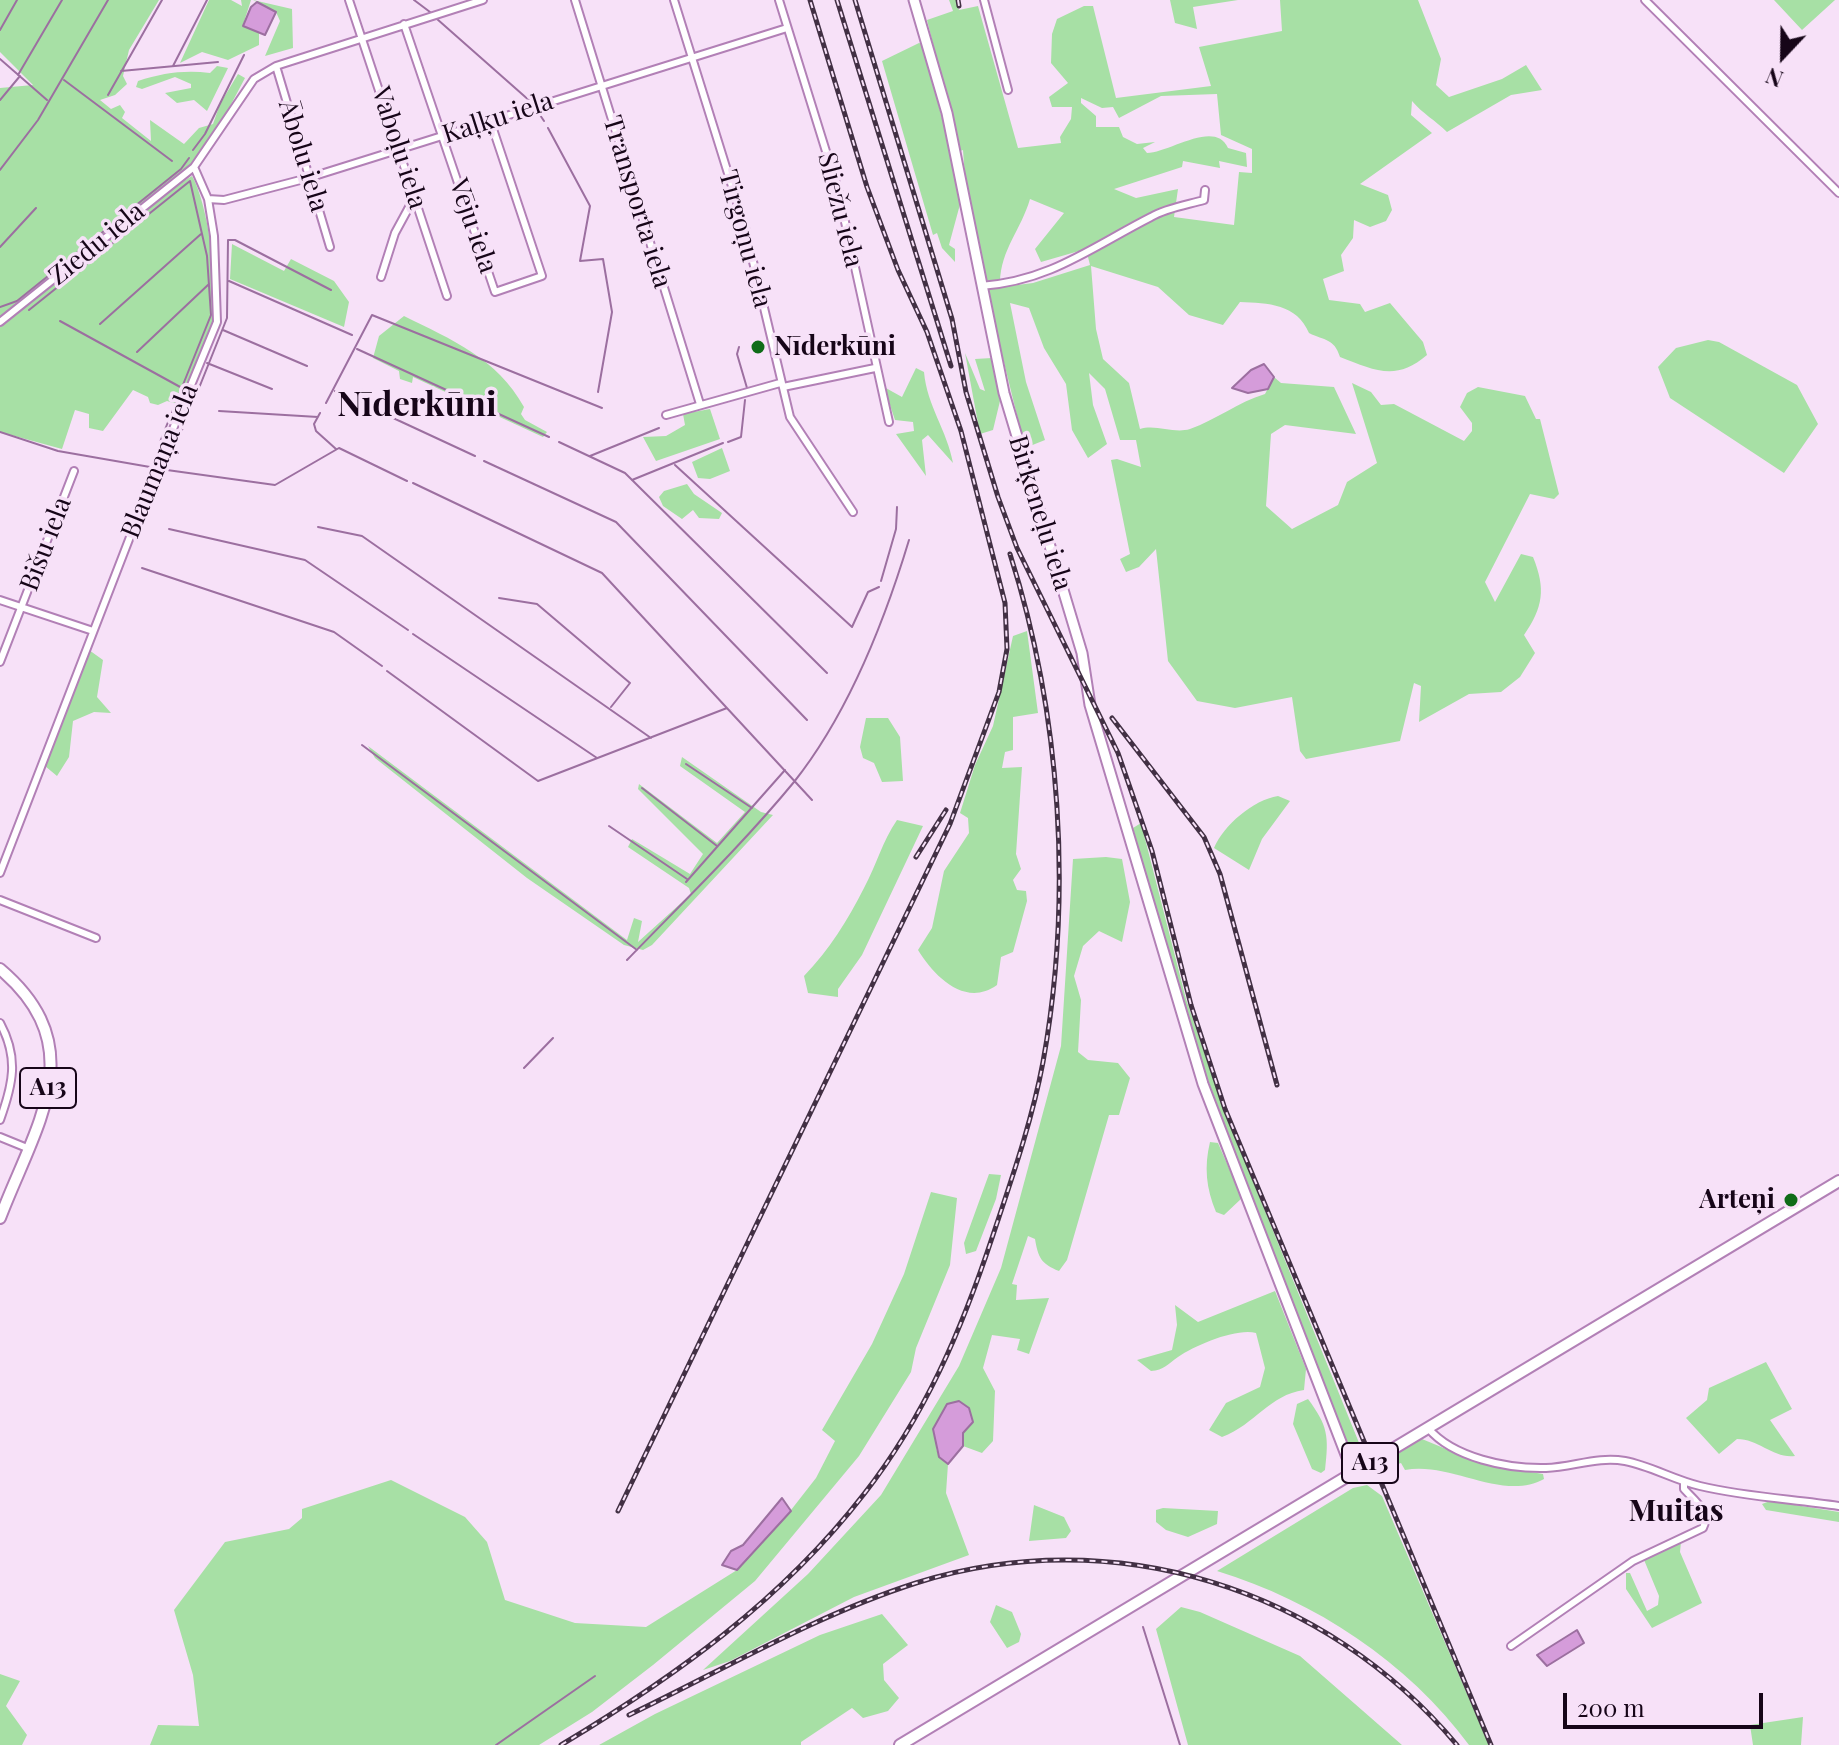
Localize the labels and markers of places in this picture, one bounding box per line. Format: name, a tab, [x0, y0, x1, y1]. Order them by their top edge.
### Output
place label: Nīderkūni	[774, 331, 896, 363]
marker: Nīderkūni	[749, 338, 767, 356]
place label: Arteņi	[1699, 1184, 1775, 1216]
marker: Arteņi	[1782, 1191, 1800, 1209]

